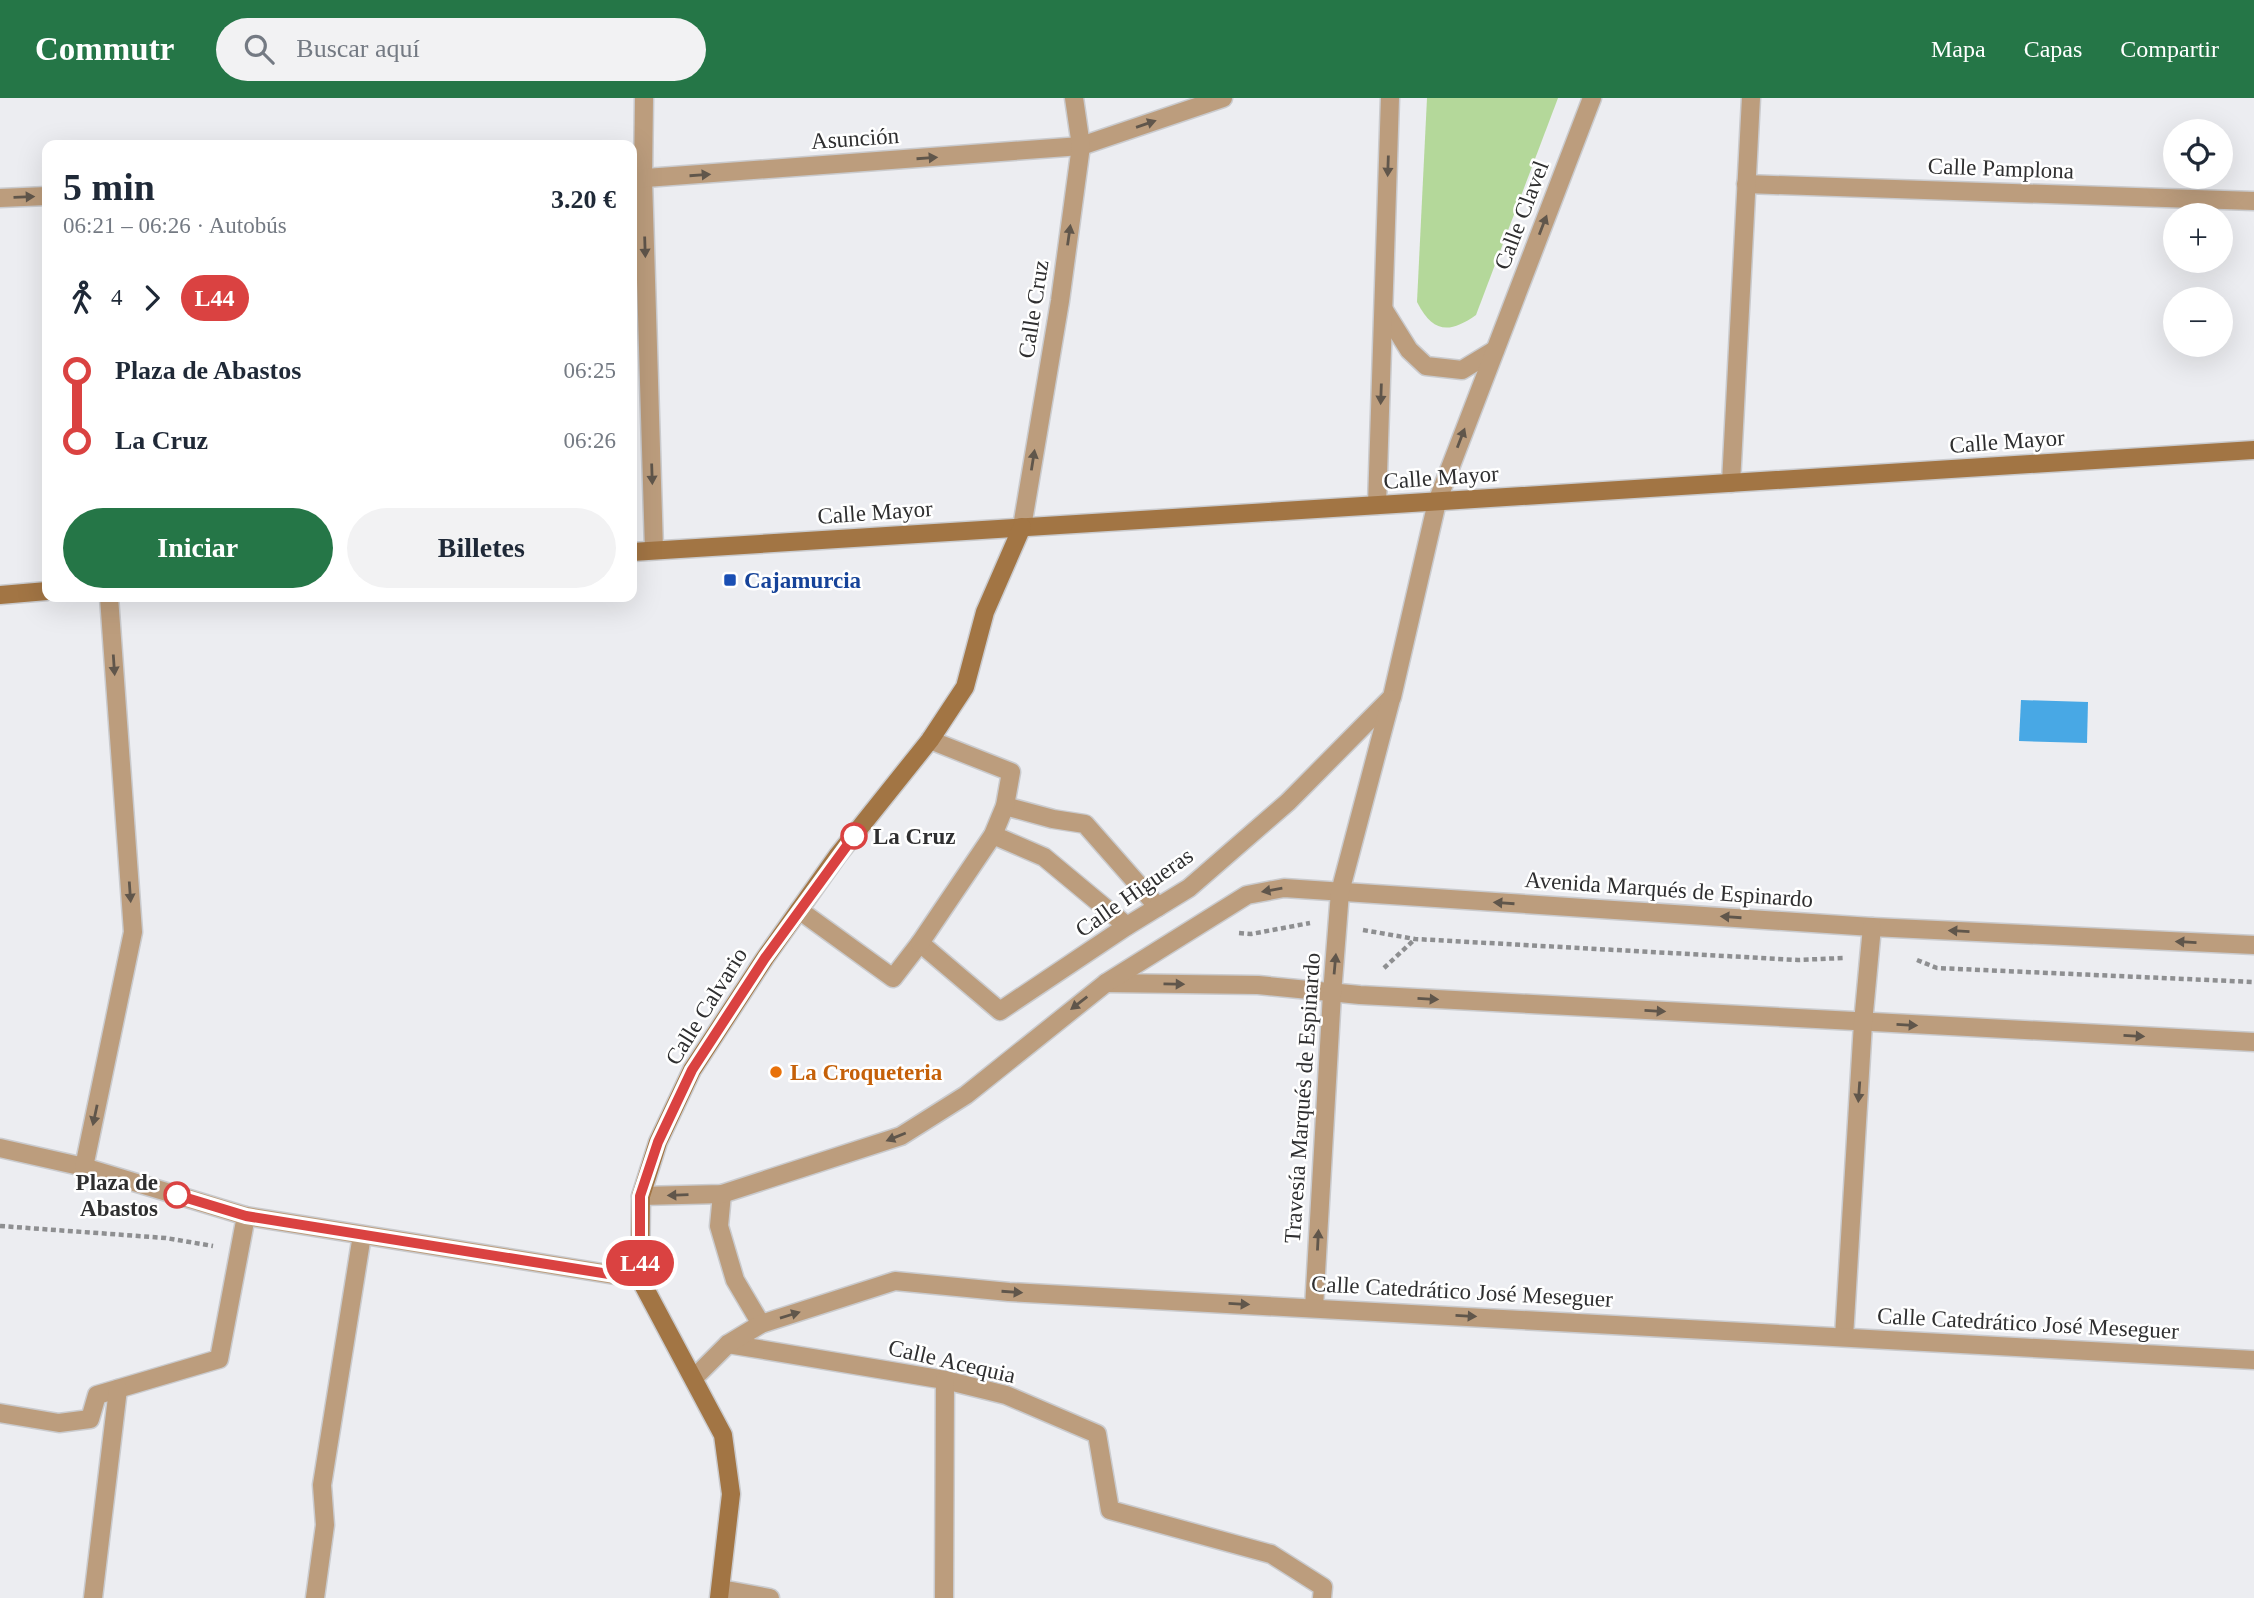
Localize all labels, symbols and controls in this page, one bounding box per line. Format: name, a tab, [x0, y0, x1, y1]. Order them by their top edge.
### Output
search box	[216, 18, 706, 81]
icon: search	[240, 30, 278, 68]
text: Commutr	[35, 31, 174, 67]
text: Buscar aquí	[296, 34, 420, 63]
text: Mapa	[1931, 36, 1986, 62]
text: Capas	[2024, 36, 2082, 62]
text: Compartir	[2120, 36, 2219, 62]
one-way arrow	[1135, 118, 1156, 129]
map controls	[2163, 119, 2233, 357]
button: locate	[2163, 119, 2233, 189]
street label: Asunción	[810, 123, 900, 154]
one-way arrow	[916, 152, 938, 163]
street label: Calle Pamplona	[1927, 153, 2075, 184]
one-way arrow	[1383, 155, 1394, 177]
street label: Calle Clavel	[1489, 157, 1554, 273]
text: 5 min	[63, 166, 155, 208]
one-way arrow	[689, 169, 711, 180]
text: 3.20 €	[551, 185, 616, 214]
one-way arrow	[13, 191, 35, 203]
button: +	[2163, 203, 2233, 273]
text: 06:21 – 06:26 · Autobús	[63, 213, 287, 238]
one-way arrow	[1538, 215, 1549, 236]
one-way arrow	[1063, 224, 1074, 246]
one-way arrow	[640, 236, 651, 258]
street label: Calle Cruz	[1013, 258, 1054, 360]
icon: walk	[63, 279, 101, 317]
icon: forward	[133, 279, 171, 317]
text: 4	[111, 285, 123, 310]
text: L44	[195, 285, 235, 311]
button: −	[2163, 287, 2233, 357]
text: Plaza de Abastos	[115, 356, 301, 385]
text: 06:25	[564, 358, 616, 383]
one-way arrow	[1375, 383, 1386, 405]
street label: Calle Mayor	[1948, 425, 2066, 458]
text: La Cruz	[115, 426, 208, 455]
one-way arrow	[1456, 427, 1467, 448]
text: 06:26	[564, 428, 616, 453]
one-way arrow	[1028, 449, 1039, 471]
street label: Calle Mayor	[1382, 461, 1500, 494]
one-way arrow	[646, 464, 658, 486]
street label: Calle Mayor	[816, 496, 934, 529]
button: Iniciar	[63, 508, 333, 588]
button: Billetes	[347, 508, 616, 588]
place label: Cajamurcia	[744, 568, 862, 593]
marker: Cajamurcia	[722, 572, 738, 588]
one-way arrow	[109, 654, 120, 676]
marker: La Cruz	[841, 823, 867, 849]
place label: La Cruz	[873, 824, 955, 849]
street label: Calle Higueras	[1071, 843, 1198, 942]
street label: Avenida Marqués de Espinardo	[1524, 867, 1814, 912]
one-way arrow	[125, 881, 136, 903]
one-way arrow	[1261, 885, 1283, 896]
one-way arrow	[1493, 897, 1515, 908]
one-way arrow	[1720, 912, 1742, 923]
one-way arrow	[1947, 925, 1969, 936]
one-way arrow	[2175, 936, 2197, 947]
street label: Calle Calvario	[660, 943, 752, 1069]
street label: Travesía Marqués de Espinardo	[1280, 952, 1325, 1244]
one-way arrow	[1329, 953, 1340, 975]
one-way arrow	[1163, 978, 1185, 990]
one-way arrow	[1417, 994, 1439, 1005]
one-way arrow	[1070, 996, 1088, 1010]
one-way arrow	[1645, 1006, 1667, 1017]
one-way arrow	[1896, 1020, 1918, 1031]
one-way arrow	[2124, 1031, 2146, 1042]
place label: La Croqueteria	[790, 1060, 943, 1085]
marker: La Croqueteria	[768, 1064, 784, 1080]
one-way arrow	[1853, 1082, 1864, 1104]
one-way arrow	[89, 1104, 100, 1126]
one-way arrow	[885, 1131, 906, 1142]
place label: Plaza de Abastos	[76, 1170, 158, 1221]
marker: Plaza de Abastos	[164, 1182, 190, 1208]
one-way arrow	[666, 1190, 688, 1201]
one-way arrow	[1312, 1229, 1323, 1251]
line badge: L44	[600, 1240, 680, 1286]
text: L44	[620, 1250, 660, 1276]
street label: Calle Catedrático José Meseguer	[1310, 1271, 1614, 1312]
one-way arrow	[1001, 1286, 1023, 1297]
one-way arrow	[1228, 1299, 1250, 1310]
street label: Calle Catedrático José Meseguer	[1876, 1303, 2180, 1344]
one-way arrow	[780, 1309, 801, 1320]
one-way arrow	[1455, 1311, 1477, 1322]
street label: Calle Acequia	[886, 1335, 1018, 1388]

